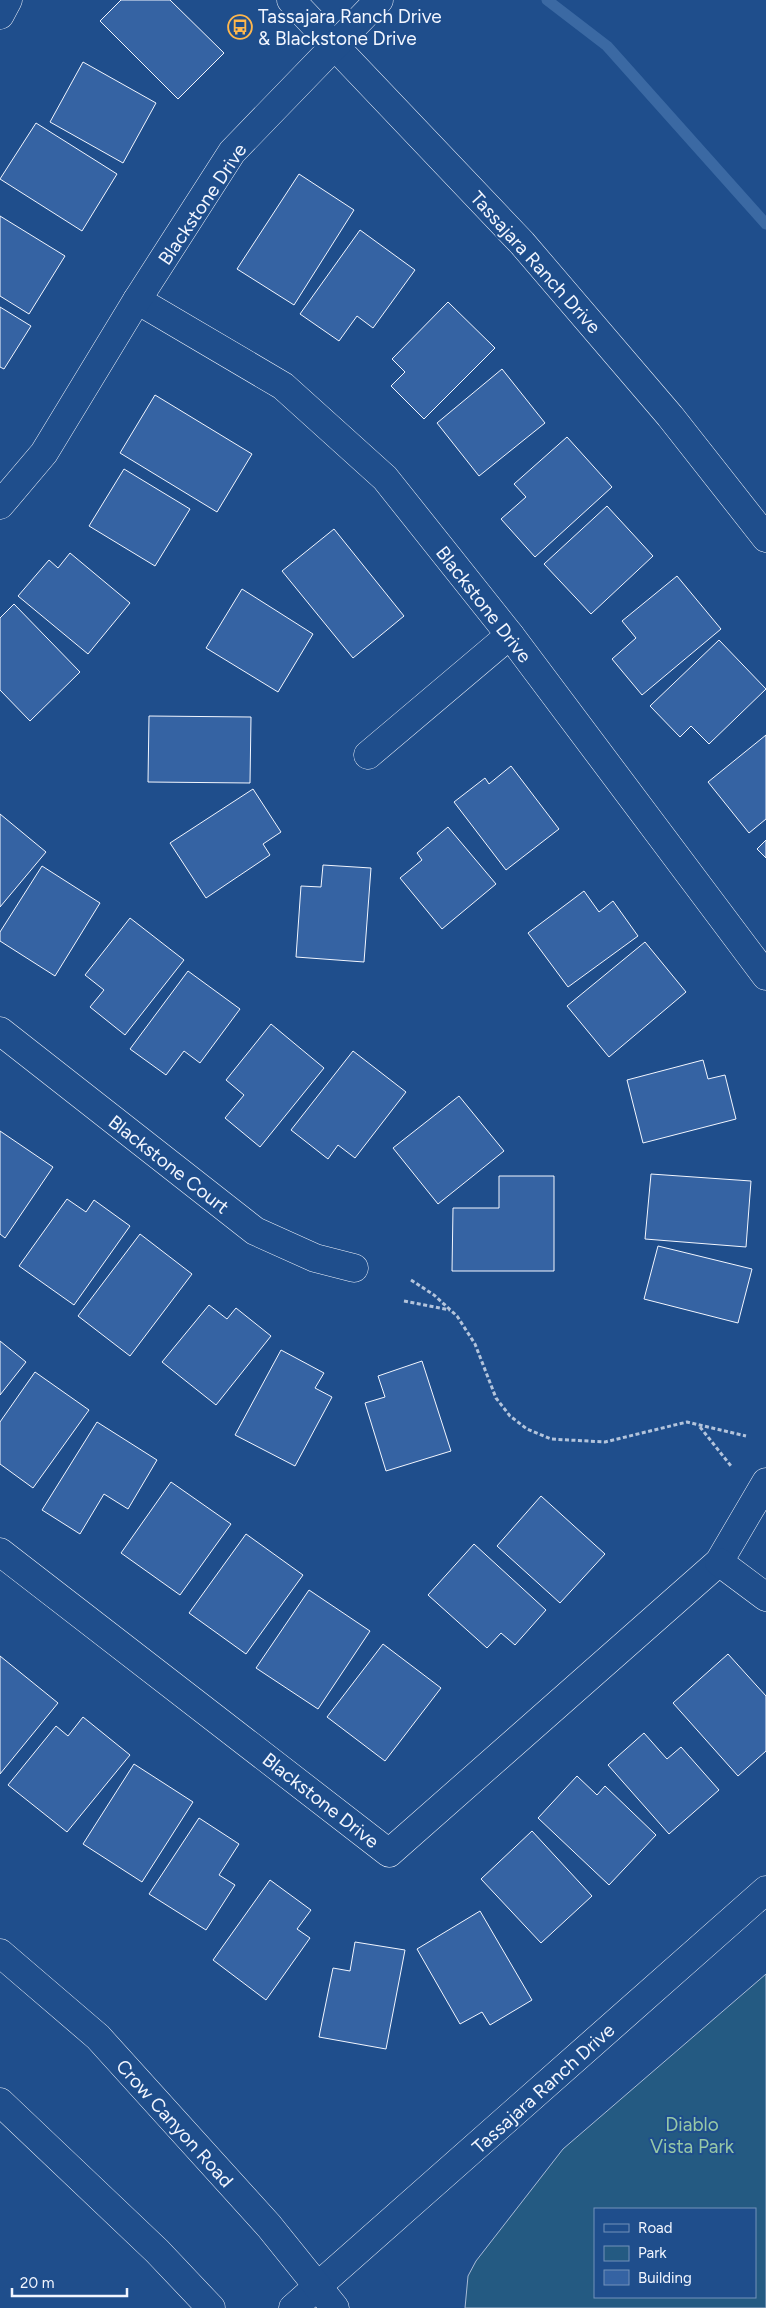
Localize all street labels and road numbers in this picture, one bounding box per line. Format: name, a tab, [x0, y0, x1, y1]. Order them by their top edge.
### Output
street label: Blackstone Drive	[153, 139, 252, 269]
street label: Tassajara Ranch Drive	[466, 186, 606, 338]
street label: Blackstone Drive	[431, 541, 536, 667]
street label: Blackstone Court	[104, 1110, 234, 1219]
street label: Blackstone Drive	[258, 1748, 384, 1853]
street label: Tassajara Ranch Drive	[467, 2018, 619, 2158]
street label: Crow Canyon Road	[111, 2055, 238, 2192]

